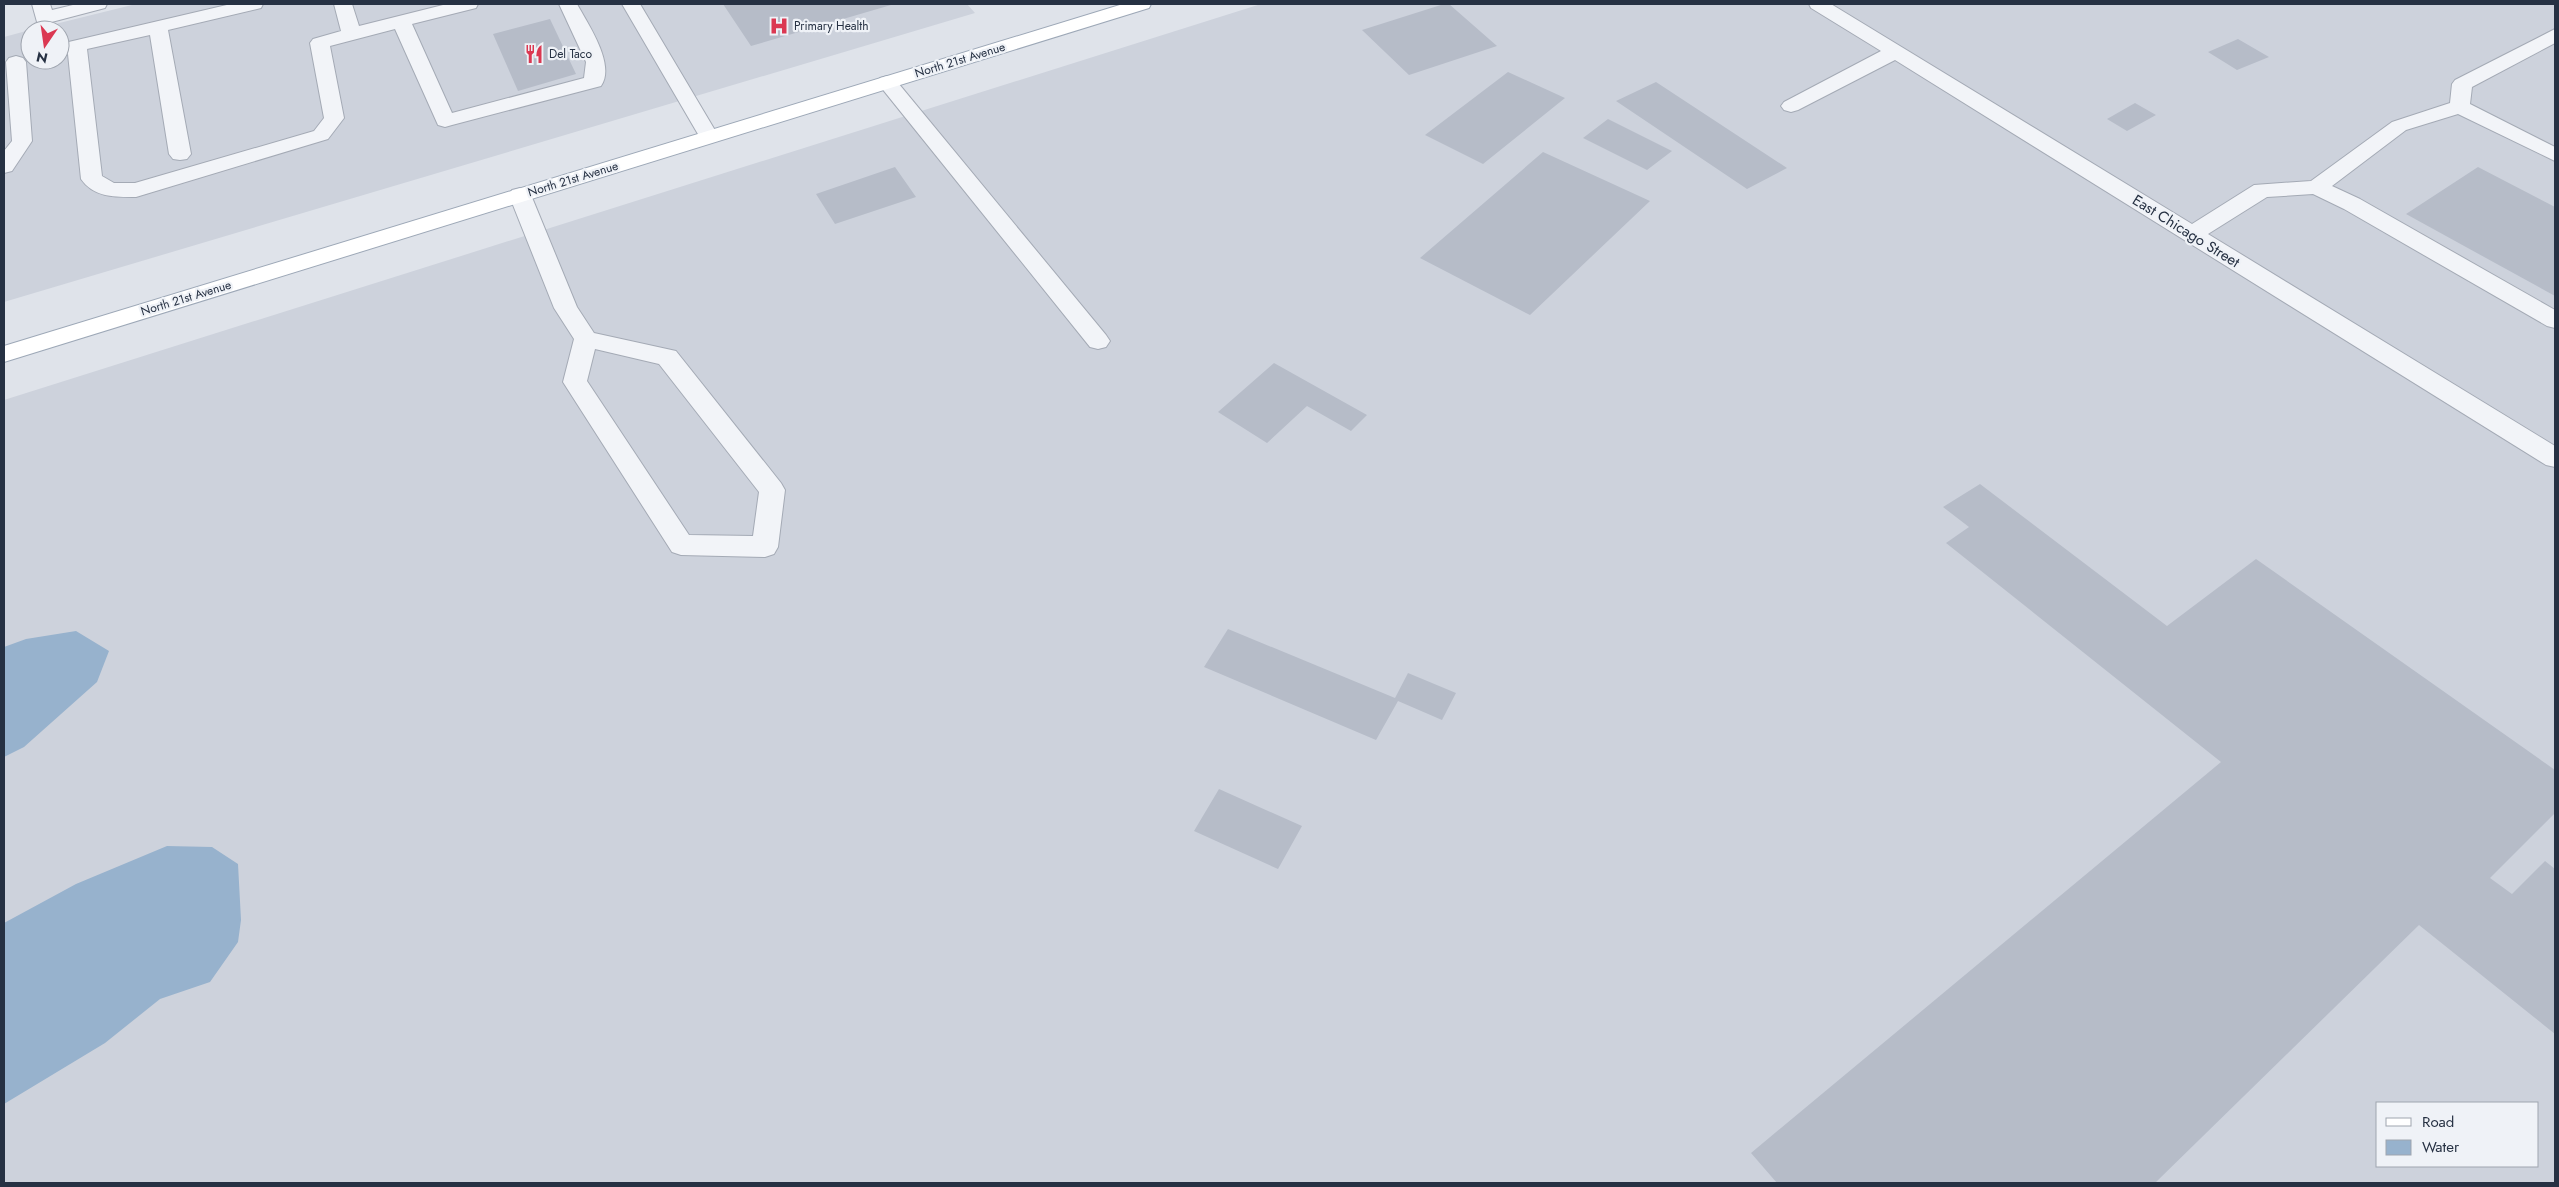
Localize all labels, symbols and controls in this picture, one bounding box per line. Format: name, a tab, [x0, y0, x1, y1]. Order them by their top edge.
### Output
hospital icon: Primary Health	[768, 15, 790, 37]
place label: Primary Health	[794, 17, 869, 35]
north arrow	[20, 20, 70, 70]
street label: North 21st Avenue	[913, 38, 1007, 82]
restaurant icon: Del Taco	[523, 43, 545, 65]
place label: Del Taco	[549, 45, 593, 63]
text: N	[34, 47, 50, 69]
street label: North 21st Avenue	[526, 157, 620, 201]
street label: East Chicago Street	[2128, 189, 2244, 273]
street label: North 21st Avenue	[139, 276, 233, 320]
legend	[2376, 1102, 2539, 1167]
text: Road	[2422, 1111, 2454, 1133]
text: Water	[2422, 1136, 2460, 1158]

